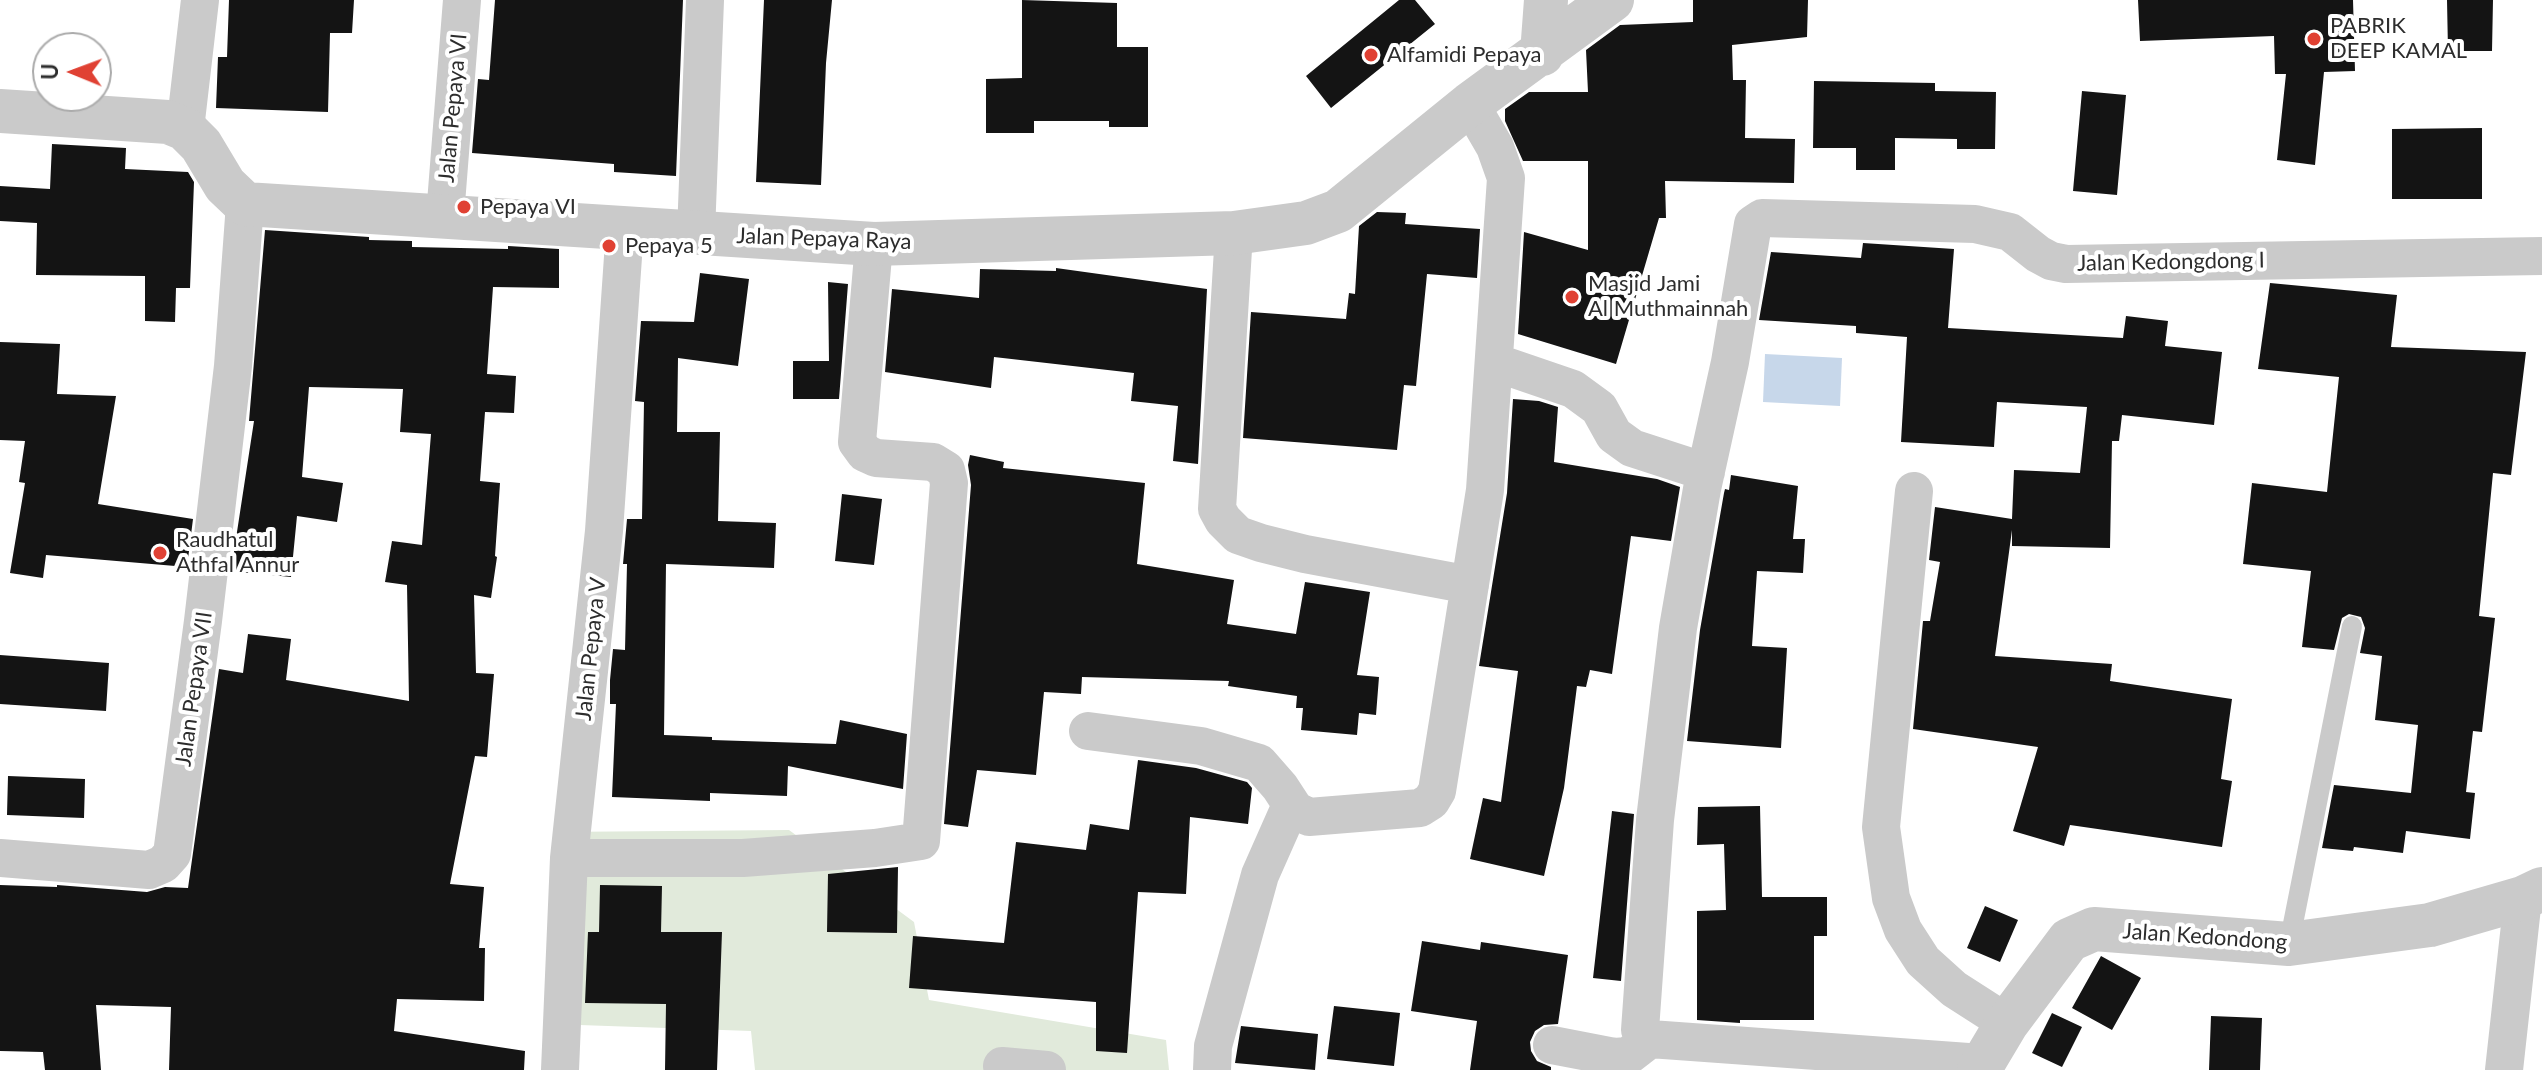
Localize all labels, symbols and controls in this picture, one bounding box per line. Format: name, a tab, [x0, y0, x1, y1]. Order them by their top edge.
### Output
place label: PABRIK DEEP KAMAL	[2330, 13, 2467, 64]
marker: PABRIK DEEP KAMAL	[2305, 30, 2323, 48]
north arrow	[32, 32, 112, 112]
street label: Jalan Pepaya VI	[433, 32, 473, 184]
place label: Alfamidi Pepaya	[1387, 42, 1542, 68]
marker: Alfamidi Pepaya	[1362, 46, 1380, 64]
text: U	[36, 63, 63, 80]
place label: Pepaya VI	[480, 194, 576, 220]
marker: Pepaya VI	[455, 198, 473, 216]
street label: Jalan Pepaya Raya	[736, 223, 912, 255]
place label: Pepaya 5	[625, 233, 713, 259]
marker: Pepaya 5	[600, 237, 618, 255]
street label: Jalan Kedongdong I	[2077, 247, 2265, 277]
place label: Masjid Jami Al Muthmainnah	[1588, 271, 1748, 322]
marker: Masjid Jami Al Muthmainnah	[1563, 288, 1581, 306]
place label: Raudhatul Athfal Annur	[176, 527, 299, 578]
marker: Raudhatul Athfal Annur	[151, 544, 169, 562]
street label: Jalan Pepaya V	[570, 576, 612, 722]
street label: Jalan Pepaya VII	[170, 610, 218, 768]
street label: Jalan Kedondong	[2122, 918, 2288, 956]

